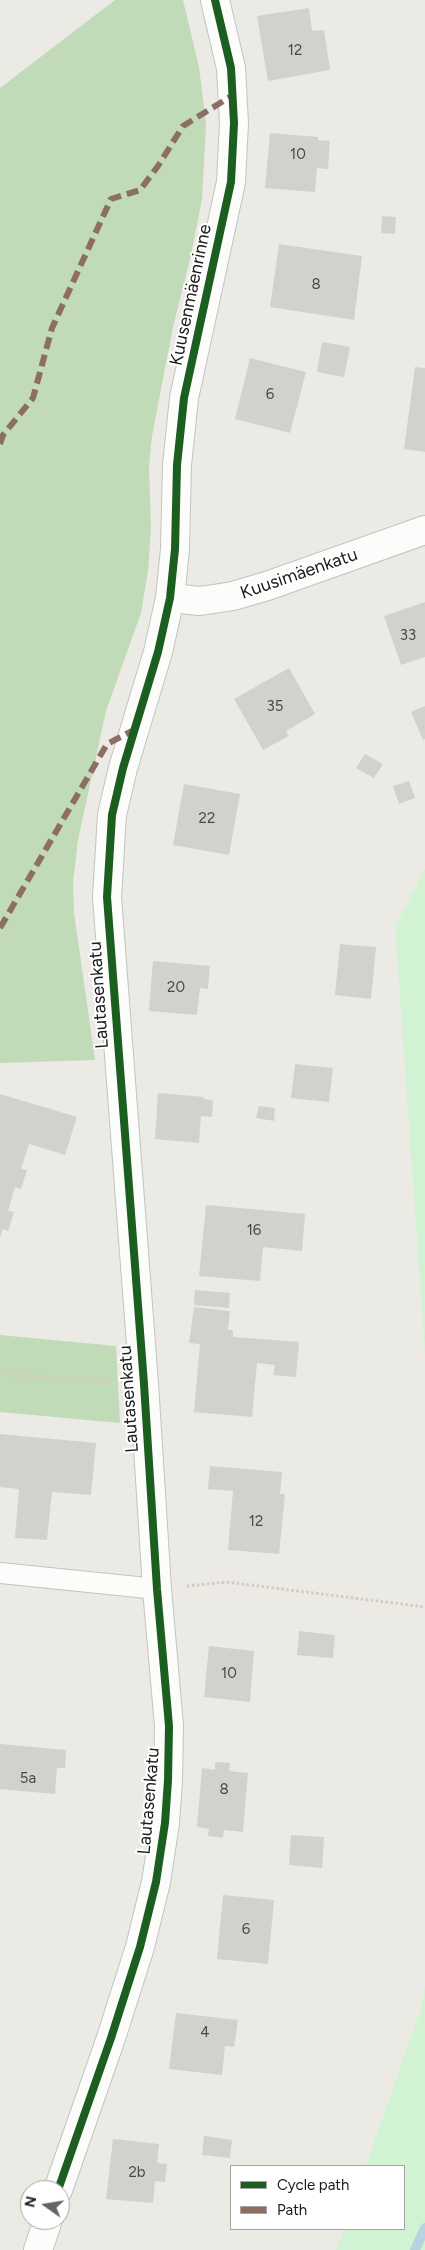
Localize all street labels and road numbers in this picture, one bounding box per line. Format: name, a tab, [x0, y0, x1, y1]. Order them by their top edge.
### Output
street label: Kuusenmäenrinne	[165, 222, 217, 368]
street label: Kuusimäenkatu	[238, 544, 360, 604]
street label: Lautasenkatu	[84, 941, 114, 1049]
street label: Lautasenkatu	[114, 1345, 144, 1453]
street label: Lautasenkatu	[134, 1747, 164, 1855]

